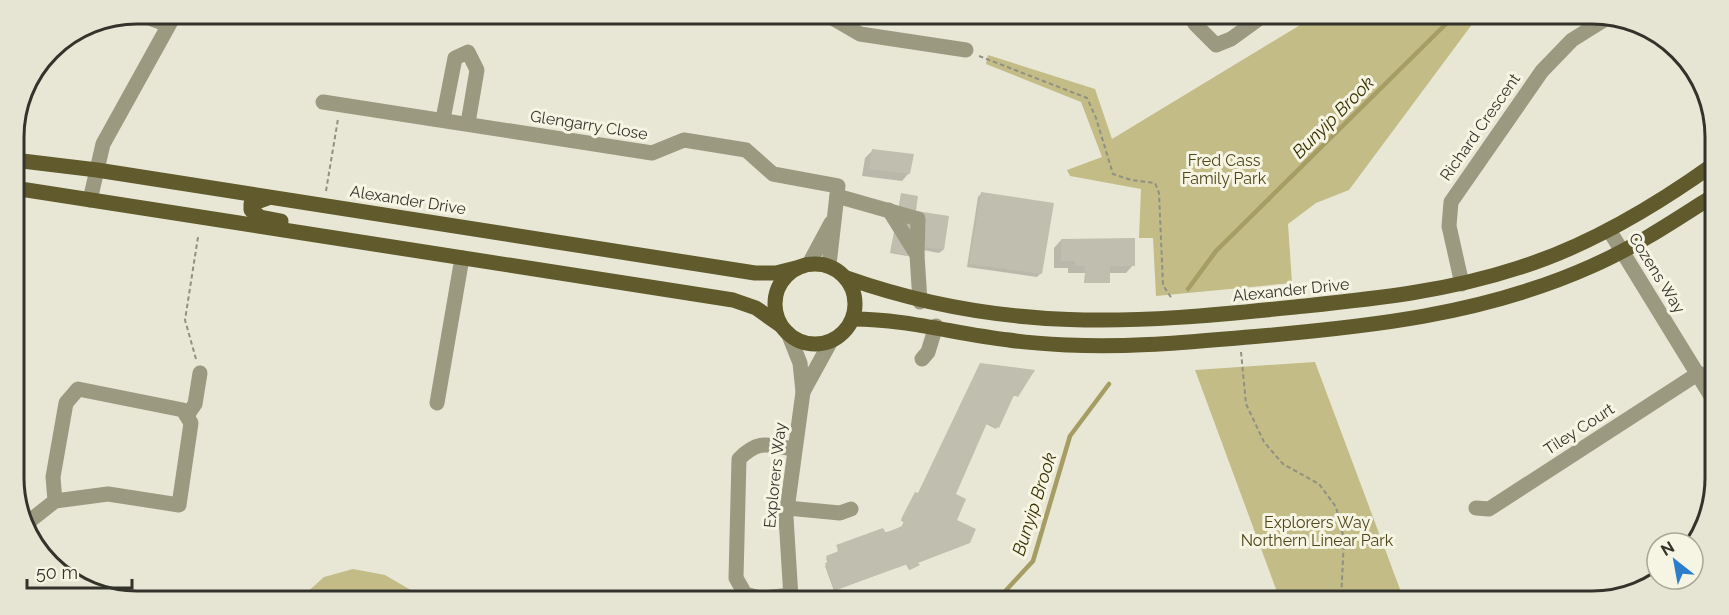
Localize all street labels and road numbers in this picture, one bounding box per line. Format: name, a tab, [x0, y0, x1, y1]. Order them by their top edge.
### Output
street label: Richard Crescent	[1436, 69, 1524, 184]
street label: Glengarry Close	[529, 106, 649, 144]
street label: Alexander Drive	[349, 181, 467, 219]
street label: Cozens Way	[1625, 229, 1689, 317]
street label: Alexander Drive	[1232, 274, 1350, 306]
street label: Tiley Court	[1540, 399, 1618, 459]
street label: Explorers Way	[760, 421, 790, 529]

